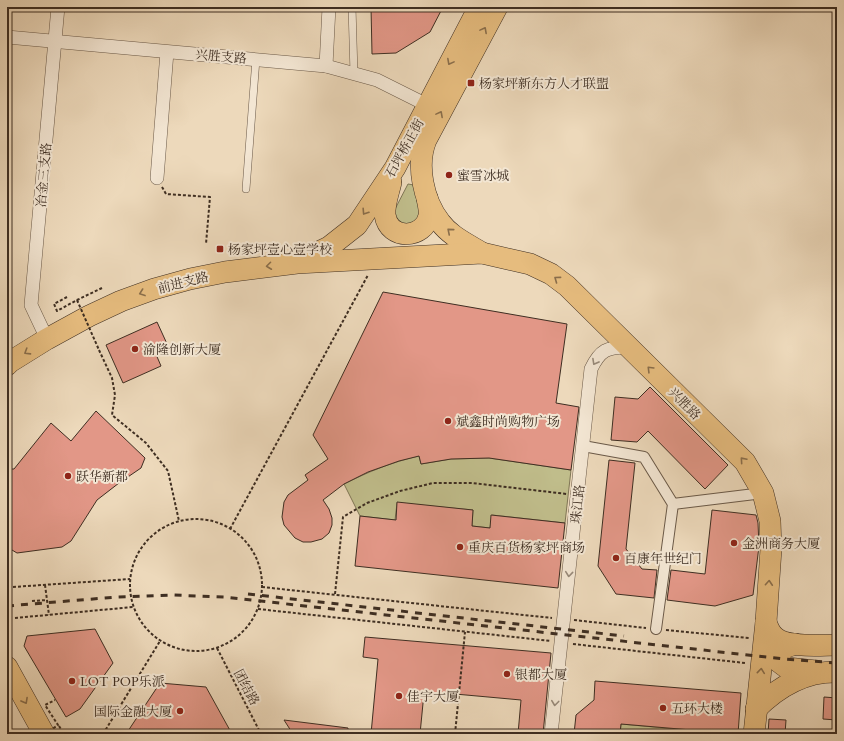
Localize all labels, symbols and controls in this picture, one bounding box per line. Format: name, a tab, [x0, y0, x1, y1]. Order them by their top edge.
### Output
one-way arrow	[480, 27, 487, 35]
street label: 兴胜支路	[194, 46, 248, 68]
one-way arrow	[447, 58, 455, 65]
place label: 杨家坪新东方人才联盟	[479, 75, 609, 93]
marker: 杨家坪新东方人才联盟	[466, 78, 476, 88]
one-way arrow	[435, 111, 442, 118]
street label: 石坪桥正街	[381, 116, 429, 181]
street label: 冶金三支路	[32, 142, 56, 208]
place label: 蜜雪冰城	[457, 167, 509, 185]
marker: 蜜雪冰城	[444, 170, 454, 180]
one-way arrow	[363, 208, 370, 215]
one-way arrow	[447, 229, 454, 236]
place label: 杨家坪壹心壹学校	[228, 241, 332, 259]
marker: 杨家坪壹心壹学校	[215, 244, 225, 254]
one-way arrow	[266, 261, 272, 270]
street label: 前进支路	[156, 268, 211, 298]
one-way arrow	[554, 276, 561, 284]
one-way arrow	[139, 289, 146, 297]
place label: 渝隆创新大厦	[143, 341, 221, 359]
marker: 渝隆创新大厦	[130, 344, 140, 354]
one-way arrow	[24, 347, 31, 354]
one-way arrow	[592, 358, 600, 365]
one-way arrow	[647, 366, 655, 374]
street label: 兴胜路	[664, 384, 704, 424]
place label: 斌鑫时尚购物广场	[456, 413, 560, 431]
marker: 斌鑫时尚购物广场	[443, 416, 453, 426]
one-way arrow	[740, 458, 747, 465]
place label: 跃华新都	[76, 468, 128, 486]
marker: 跃华新都	[63, 471, 73, 481]
street label: 珠江路	[567, 484, 589, 524]
place label: 金洲商务大厦	[742, 535, 820, 553]
marker: 金洲商务大厦	[729, 538, 739, 548]
place label: 重庆百货杨家坪商场	[468, 539, 585, 557]
marker: 重庆百货杨家坪商场	[455, 542, 465, 552]
place label: 百康年世纪门	[624, 550, 702, 568]
marker: 百康年世纪门	[611, 553, 621, 563]
one-way arrow	[565, 571, 574, 577]
one-way arrow	[764, 580, 773, 586]
street label: 团结路	[229, 666, 263, 709]
place label: 银都大厦	[515, 666, 567, 684]
one-way arrow	[756, 668, 765, 674]
marker: 银都大厦	[502, 669, 512, 679]
place label: LOT POP乐派	[80, 673, 166, 691]
marker: LOT POP乐派	[67, 676, 77, 686]
place label: 佳宇大厦	[407, 688, 459, 706]
marker: 佳宇大厦	[394, 691, 404, 701]
one-way arrow	[20, 697, 28, 704]
one-way arrow	[550, 700, 559, 706]
place label: 五环大楼	[671, 700, 723, 718]
place label: 国际金融大厦	[94, 703, 172, 721]
marker: 五环大楼	[658, 703, 668, 713]
marker: 国际金融大厦	[175, 706, 185, 716]

